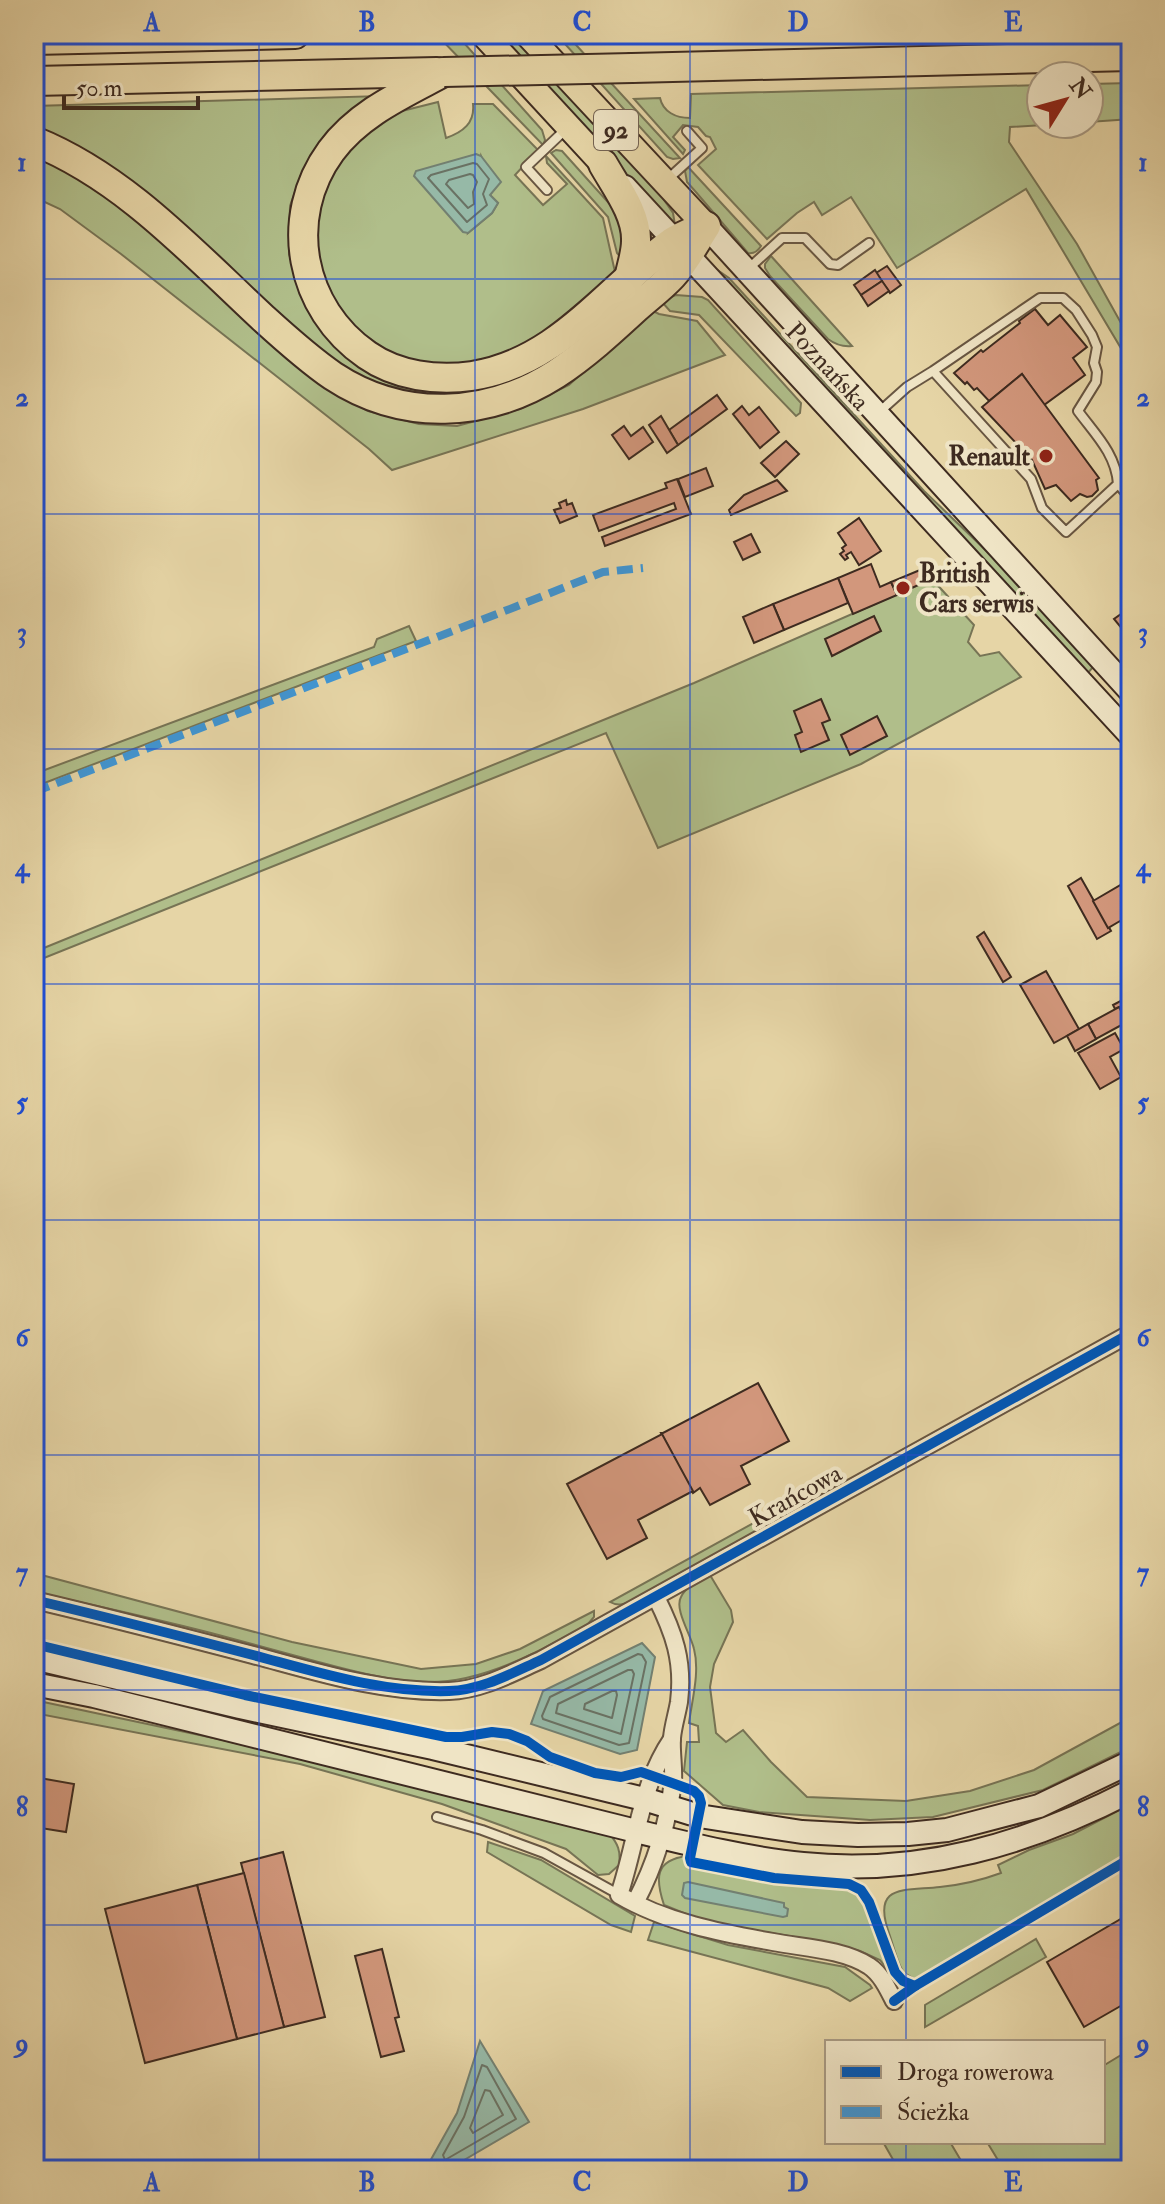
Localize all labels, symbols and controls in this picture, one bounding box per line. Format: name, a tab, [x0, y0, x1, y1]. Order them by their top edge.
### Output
text: A	[143, 7, 161, 39]
text: B	[358, 7, 376, 39]
text: C	[572, 7, 592, 39]
text: D	[787, 7, 809, 39]
text: E	[1004, 7, 1023, 39]
scale bar	[64, 60, 198, 110]
north arrow	[1025, 60, 1105, 140]
text: N	[1062, 71, 1097, 105]
text: 50 m	[76, 73, 123, 104]
road number: 92	[594, 110, 638, 150]
text: 1	[17, 147, 27, 179]
text: 1	[1138, 147, 1148, 179]
street label: Poznańska	[778, 316, 876, 418]
text: 2	[15, 382, 29, 414]
text: 2	[1136, 382, 1150, 414]
place label: Renault	[948, 441, 1031, 473]
marker: Renault	[1037, 447, 1055, 465]
place label: British Cars serwis	[919, 558, 1034, 620]
marker: British Cars serwis	[894, 579, 912, 597]
text: 3	[17, 617, 27, 649]
text: 3	[1138, 617, 1148, 649]
text: 4	[14, 852, 31, 884]
text: 4	[1135, 852, 1152, 884]
text: 5	[16, 1087, 28, 1119]
text: 5	[1137, 1087, 1149, 1119]
text: 6	[15, 1322, 30, 1354]
text: 6	[1136, 1322, 1151, 1354]
street label: Krańcowa	[743, 1457, 848, 1534]
text: 7	[16, 1557, 28, 1589]
text: 7	[1137, 1557, 1149, 1589]
text: 8	[16, 1792, 28, 1824]
text: 8	[1137, 1792, 1149, 1824]
text: 9	[12, 2028, 29, 2060]
text: 9	[1133, 2028, 1150, 2060]
legend	[825, 2040, 1105, 2144]
text: Droga rowerowa	[897, 2057, 1055, 2088]
text: Ścieżka	[897, 2096, 970, 2128]
text: A	[143, 2167, 161, 2199]
text: B	[358, 2167, 376, 2199]
text: C	[572, 2167, 592, 2199]
text: D	[787, 2167, 809, 2199]
text: E	[1004, 2167, 1023, 2199]

